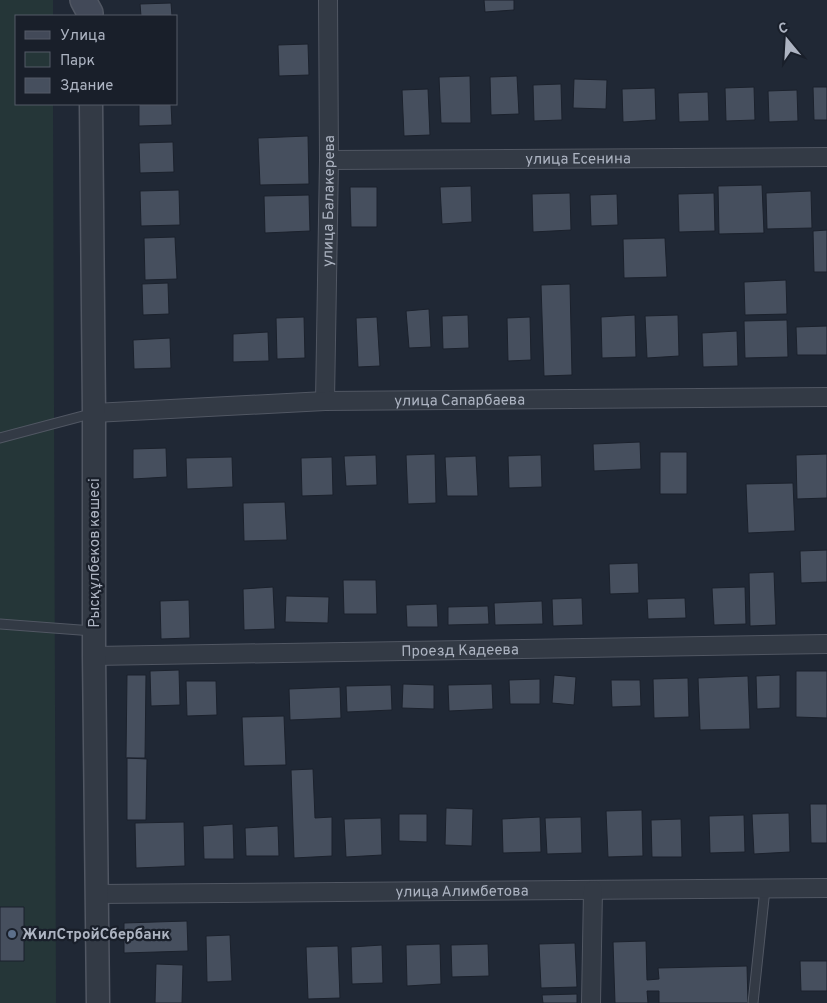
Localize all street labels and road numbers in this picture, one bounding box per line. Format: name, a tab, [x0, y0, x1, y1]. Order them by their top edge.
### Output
street label: улица Балакерева	[319, 135, 340, 267]
street label: улица Есенина	[525, 150, 631, 170]
street label: улица Сапарбаева	[394, 391, 525, 411]
street label: Рысқұлбеков көшесі	[86, 478, 105, 628]
street label: Проезд Кадеева	[401, 641, 519, 662]
street label: улица Алимбетова	[395, 882, 529, 903]

